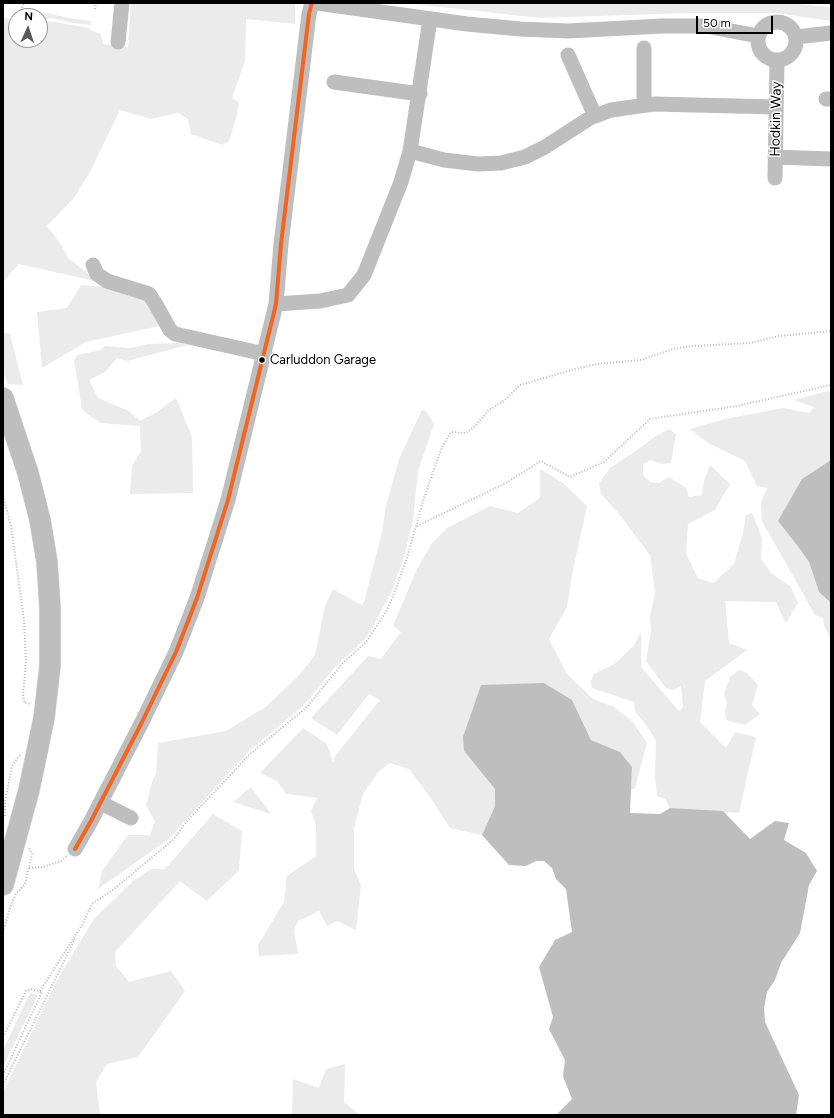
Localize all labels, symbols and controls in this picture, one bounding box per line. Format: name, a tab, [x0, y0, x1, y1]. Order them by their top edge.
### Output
north arrow	[8, 8, 48, 48]
scale bar	[698, 8, 775, 34]
text: N	[24, 10, 33, 23]
text: 50 m	[703, 16, 731, 30]
street label: Hodkin Way	[767, 81, 785, 157]
place label: Carluddon Garage	[270, 352, 376, 368]
marker: Carluddon Garage	[257, 355, 267, 365]

